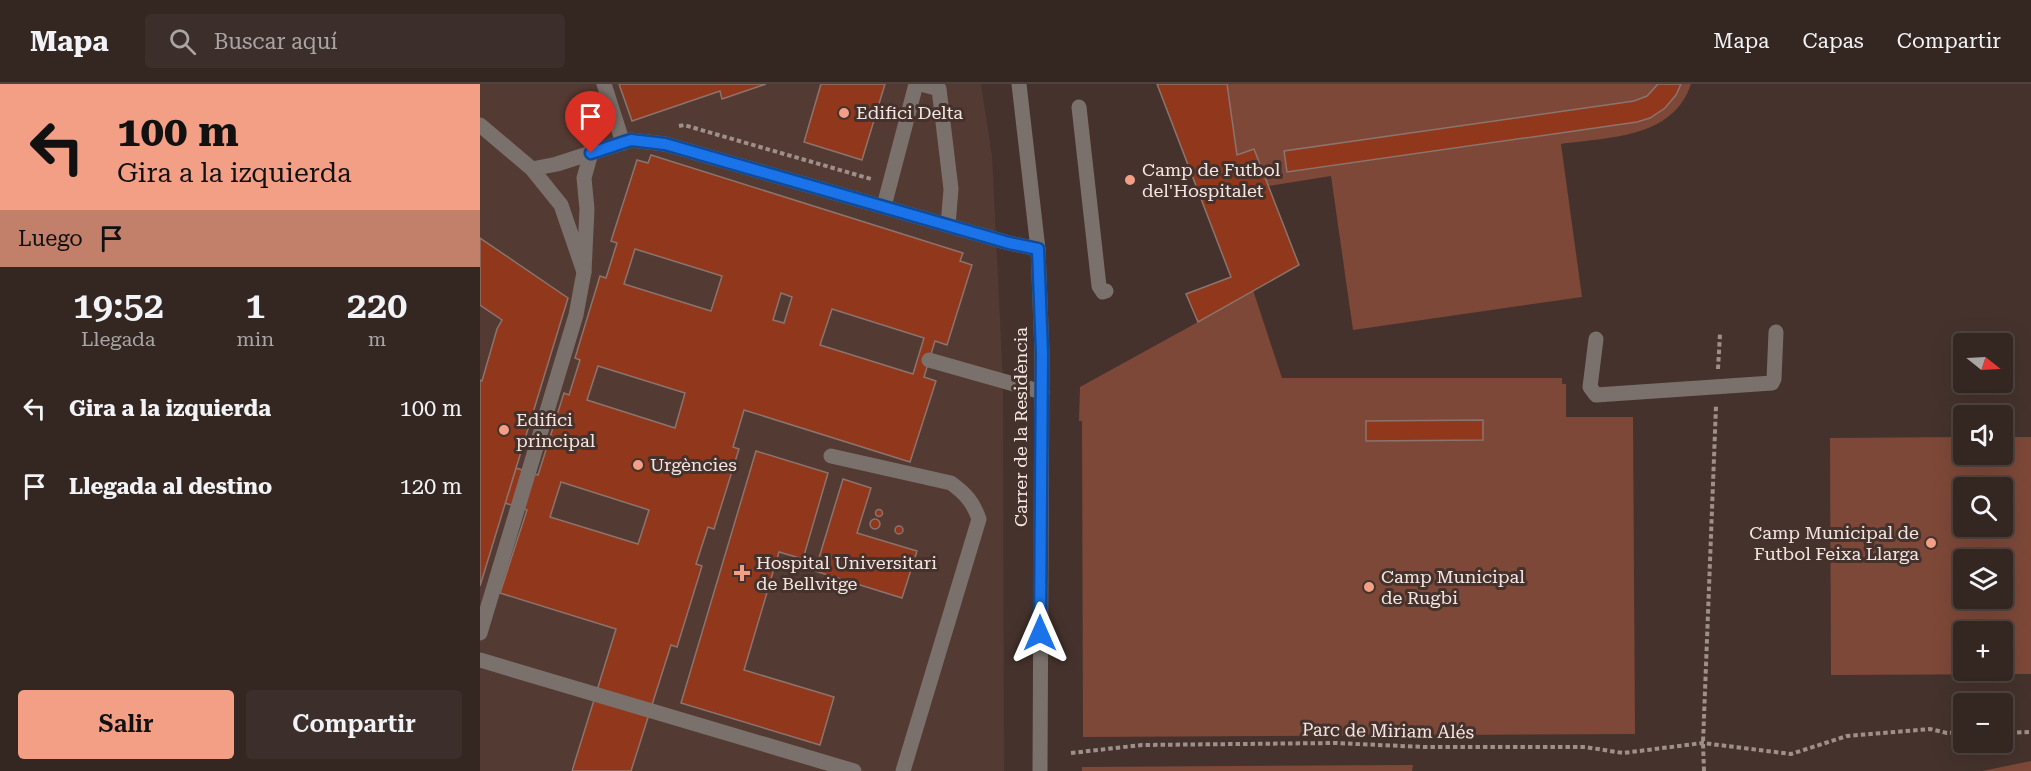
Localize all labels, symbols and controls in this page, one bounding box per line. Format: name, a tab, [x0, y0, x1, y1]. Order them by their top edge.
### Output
search box	[145, 14, 565, 68]
text: Mapa	[30, 25, 109, 58]
icon: search	[166, 25, 199, 58]
text: Buscar aquí	[214, 29, 338, 54]
text: Mapa	[1713, 29, 1769, 53]
text: Capas	[1802, 29, 1864, 53]
text: Compartir	[1897, 29, 2001, 53]
pin	[565, 91, 616, 153]
icon: arrive	[574, 100, 607, 133]
place label: Edifici Delta	[856, 102, 963, 123]
marker: Edifici Delta	[837, 106, 851, 120]
text: 100 m	[117, 107, 239, 156]
icon: left	[18, 108, 96, 186]
text: Gira a la izquierda	[117, 157, 352, 189]
place label: Camp de Futbol del'Hospitalet	[1142, 159, 1281, 201]
marker: Camp de Futbol del'Hospitalet	[1123, 173, 1137, 187]
icon: arrive	[95, 222, 128, 255]
text: Luego	[18, 226, 83, 251]
text: 19:52	[73, 285, 164, 327]
text: 1	[245, 285, 265, 327]
text: 220	[347, 285, 407, 327]
text: Llegada	[81, 327, 156, 351]
text: min	[237, 327, 274, 351]
text: m	[368, 327, 386, 351]
street label: Carrer de la Residència	[1010, 327, 1031, 527]
north arrow	[1953, 333, 2013, 393]
map controls	[1953, 333, 2013, 753]
icon: left	[18, 392, 51, 425]
text: Gira a la izquierda	[69, 396, 271, 421]
text: 100 m	[399, 396, 462, 421]
button: sound	[1953, 405, 2013, 465]
place label: Edifici principal	[516, 409, 596, 451]
marker: Edifici principal	[497, 423, 511, 437]
place label: Urgències	[650, 454, 737, 475]
marker: Urgències	[631, 458, 645, 472]
icon: arrive	[18, 470, 51, 503]
text: Llegada al destino	[69, 474, 272, 499]
text: 120 m	[399, 474, 462, 499]
button: search	[1953, 477, 2013, 537]
place label: Camp Municipal de Futbol Feixa Llarga	[1749, 522, 1919, 564]
marker: Camp Municipal de Futbol Feixa Llarga	[1924, 536, 1938, 550]
button: layers	[1953, 549, 2013, 609]
place label: Hospital Universitari de Bellvitge	[756, 552, 937, 594]
marker: Hospital Universitari de Bellvitge	[733, 564, 751, 582]
place label: Camp Municipal de Rugbi	[1381, 566, 1525, 608]
marker: Camp Municipal de Rugbi	[1362, 580, 1376, 594]
position arrow	[1008, 601, 1072, 665]
button: +	[1953, 621, 2013, 681]
button: Salir	[18, 690, 234, 759]
button: Compartir	[246, 690, 462, 759]
button: −	[1953, 693, 2013, 753]
street label: Parc de Miriam Alés	[1302, 718, 1474, 743]

